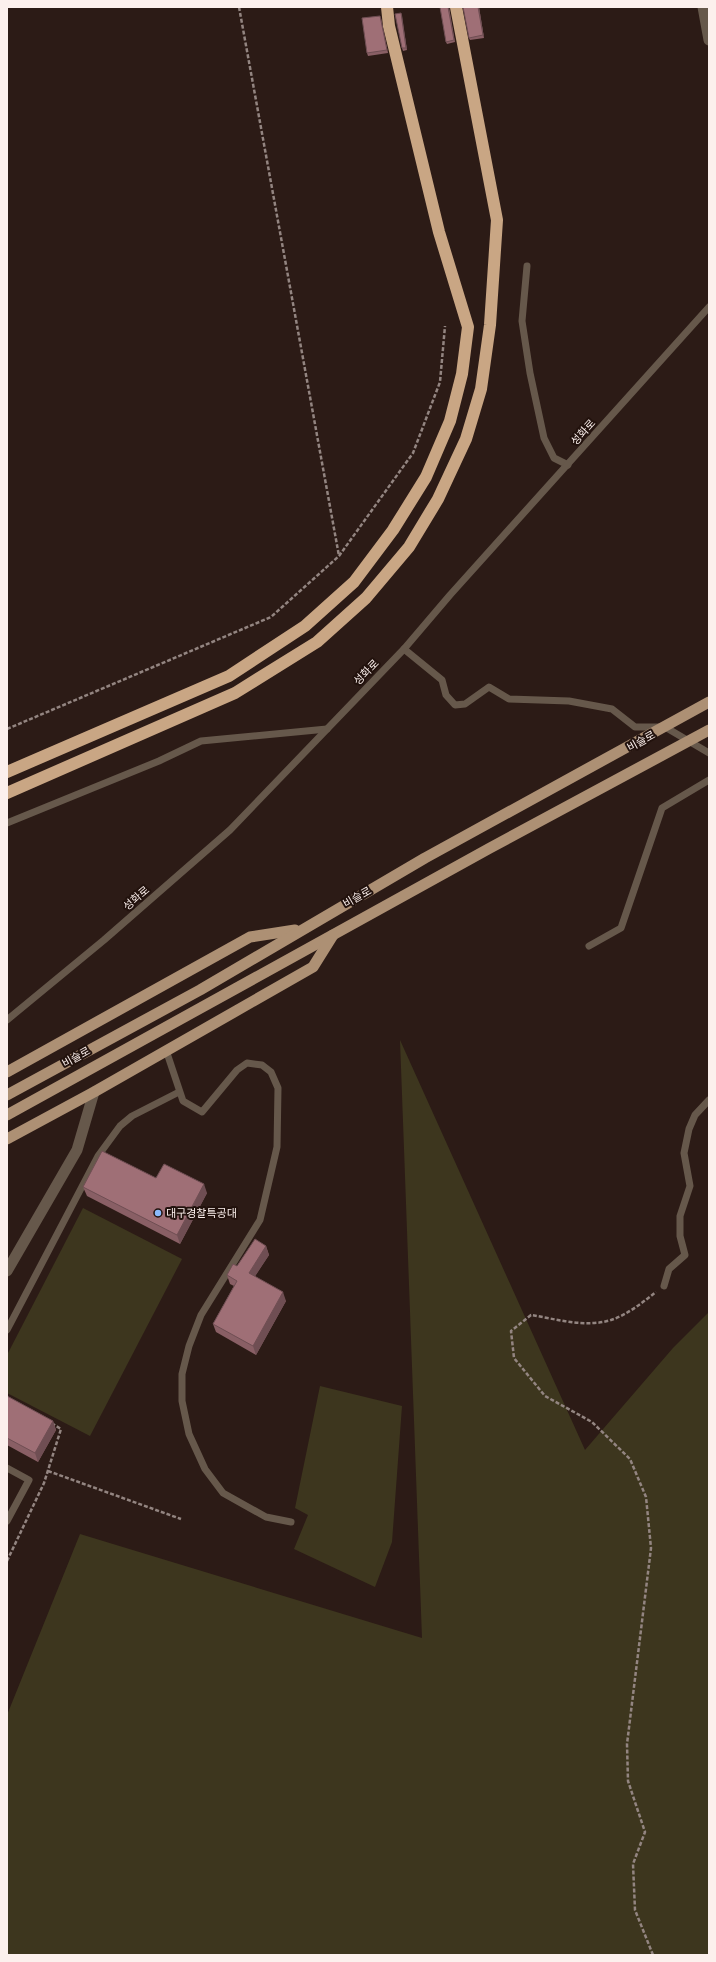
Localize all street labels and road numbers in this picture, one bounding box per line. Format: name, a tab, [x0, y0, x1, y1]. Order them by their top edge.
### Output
street label: 성화로	[567, 415, 598, 448]
street label: 성화로	[350, 656, 382, 688]
street label: 비슬로	[624, 727, 658, 754]
street label: 성화로	[119, 882, 152, 913]
street label: 비슬로	[340, 882, 374, 911]
street label: 비슬로	[59, 1043, 93, 1070]

